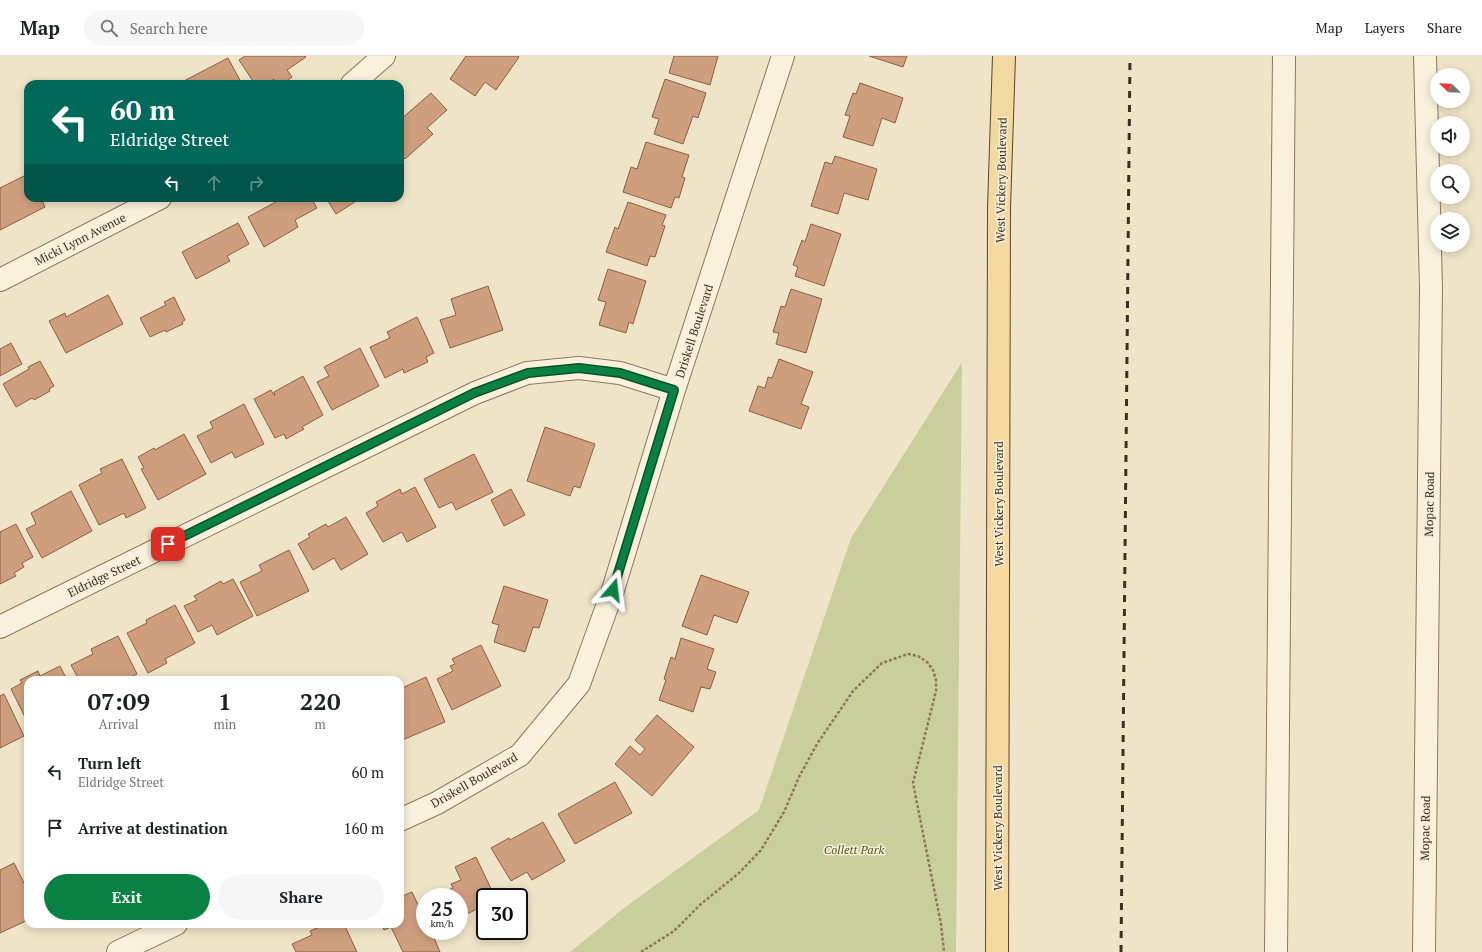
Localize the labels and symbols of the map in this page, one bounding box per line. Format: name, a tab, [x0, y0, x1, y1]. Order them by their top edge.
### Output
north arrow	[1430, 68, 1470, 108]
street label: West Vickery Boulevard	[992, 117, 1010, 243]
street label: Micki Lynn Avenue	[32, 209, 128, 269]
street label: Driskell Boulevard	[672, 282, 716, 380]
street label: West Vickery Boulevard	[991, 441, 1006, 567]
street label: Mopac Road	[1421, 471, 1437, 537]
pin	[151, 527, 185, 561]
street label: Eldridge Street	[65, 552, 143, 600]
position arrow	[592, 569, 634, 611]
street label: Driskell Boulevard	[428, 749, 520, 811]
street label: West Vickery Boulevard	[990, 765, 1005, 891]
street label: Mopac Road	[1417, 795, 1433, 861]
park label: Collett Park	[824, 842, 884, 857]
speed limit sign: 30	[476, 888, 528, 940]

